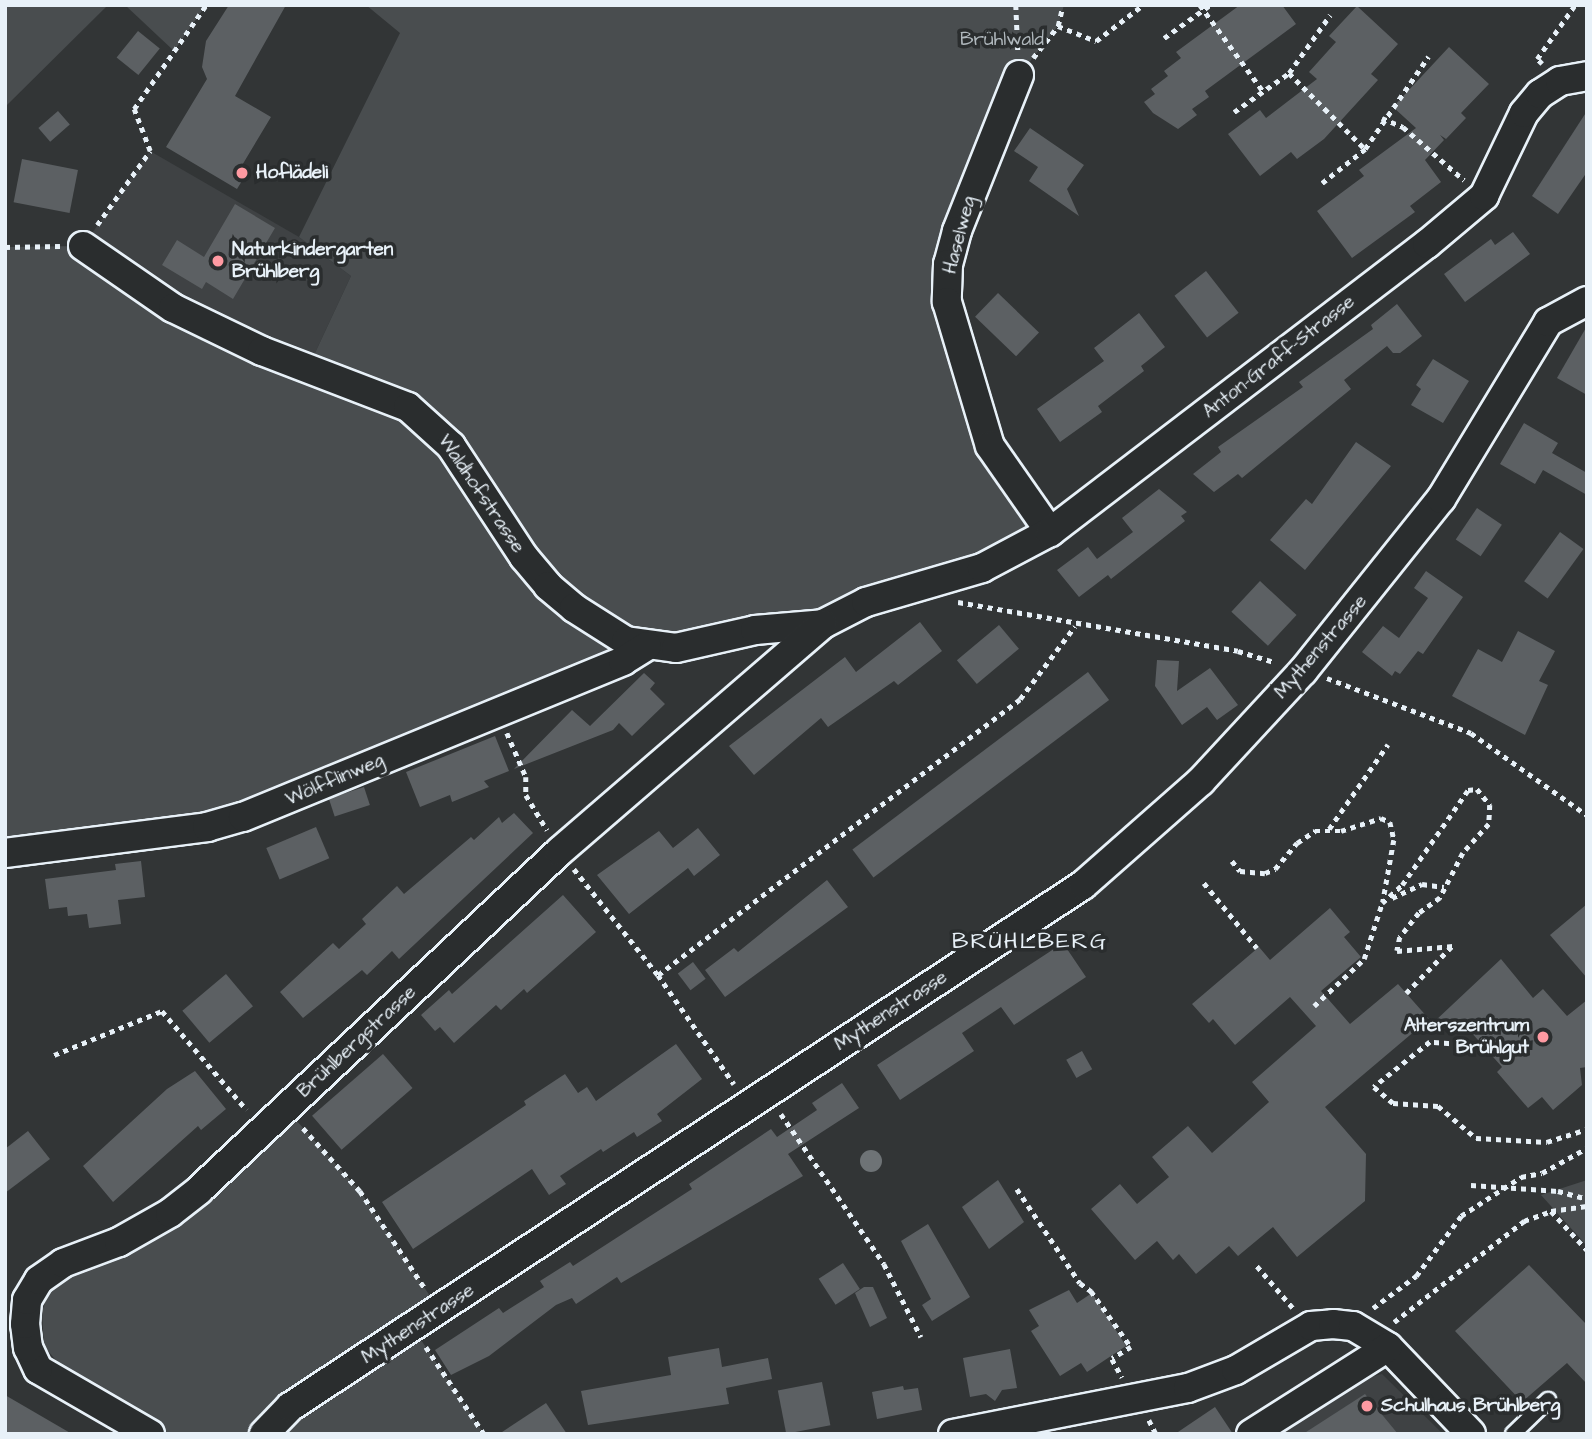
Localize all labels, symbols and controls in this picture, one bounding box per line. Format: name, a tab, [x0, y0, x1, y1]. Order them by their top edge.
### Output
park label: Brühlwald	[960, 29, 1044, 51]
place label: Hoflädeli	[256, 162, 328, 184]
marker: Hoflädeli	[234, 165, 250, 181]
street label: Haselweg	[939, 194, 981, 276]
place label: Naturkindergarten Brühlberg	[232, 239, 393, 283]
marker: Naturkindergarten Brühlberg	[210, 253, 226, 269]
street label: Anton-Graff-Strasse	[1198, 291, 1360, 423]
street label: Waldhofstrasse	[433, 430, 529, 558]
street label: Mythenstrasse	[1270, 591, 1372, 703]
street label: Wölfflinweg	[282, 749, 388, 811]
district label: BRÜHLBERG	[953, 927, 1107, 955]
street label: Mythenstrasse	[830, 966, 952, 1056]
street label: Brühlbergstrasse	[293, 981, 421, 1103]
place label: Alterszentrum Brühlgut	[1404, 1015, 1529, 1059]
marker: Alterszentrum Brühlgut	[1535, 1029, 1551, 1045]
street label: Mythenstrasse	[357, 1279, 479, 1369]
place label: Schulhaus Brühlberg	[1381, 1395, 1560, 1417]
marker: Schulhaus Brühlberg	[1359, 1398, 1375, 1414]

